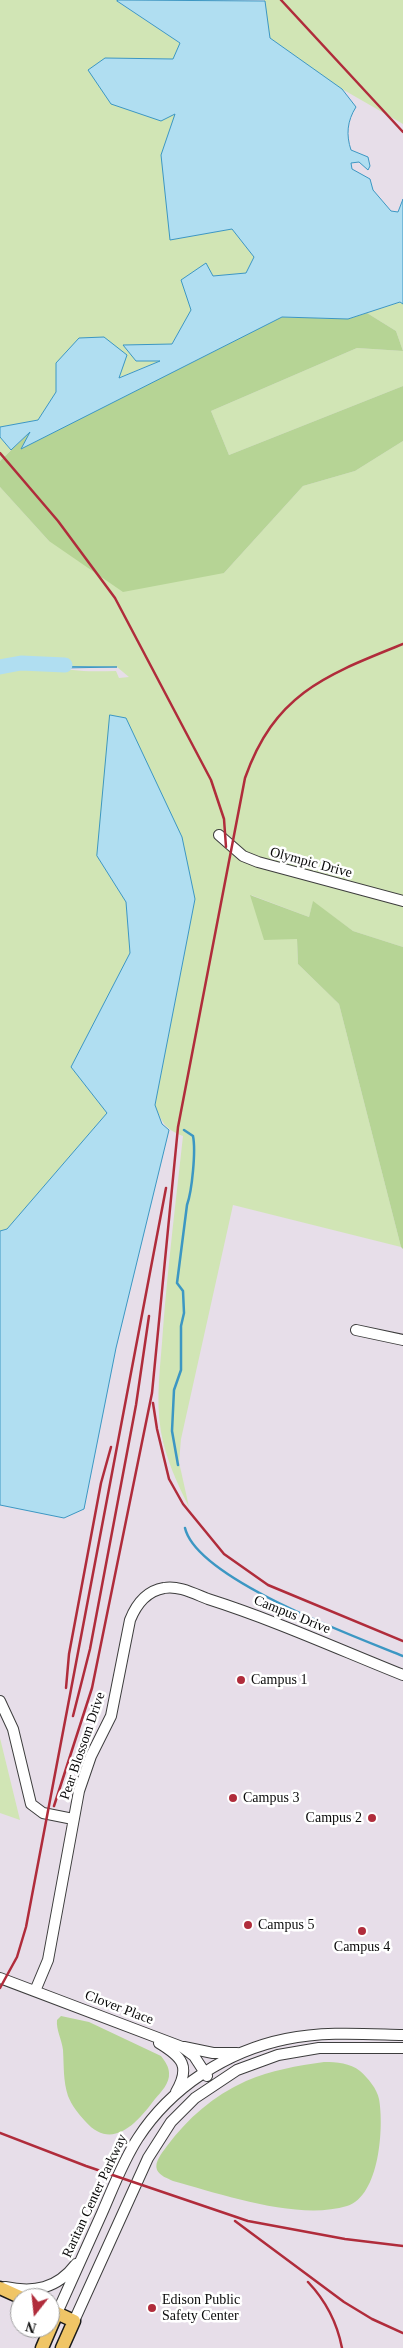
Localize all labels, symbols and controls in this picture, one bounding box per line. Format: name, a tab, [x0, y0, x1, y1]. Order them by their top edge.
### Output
street label: Olympic Drive	[268, 844, 354, 882]
street label: Campus Drive	[251, 1592, 333, 1638]
place label: Campus 1	[251, 1672, 307, 1688]
marker: Campus 1	[235, 1674, 247, 1686]
street label: Pear Blossom Drive	[57, 1690, 109, 1802]
place label: Campus 3	[243, 1790, 299, 1806]
marker: Campus 3	[227, 1792, 239, 1804]
place label: Campus 2	[306, 1810, 362, 1826]
marker: Campus 2	[366, 1812, 378, 1824]
place label: Campus 5	[258, 1917, 314, 1933]
marker: Campus 5	[242, 1919, 254, 1931]
marker: Campus 4	[356, 1925, 368, 1937]
place label: Campus 4	[334, 1939, 390, 1955]
street label: Clover Place	[82, 1987, 156, 2029]
street label: Raritan Center Parkway	[59, 2131, 131, 2261]
north arrow	[10, 2288, 60, 2338]
place label: Edison Public Safety Center	[162, 2292, 240, 2324]
marker: Edison Public Safety Center	[146, 2302, 158, 2314]
text: N	[24, 2318, 38, 2336]

